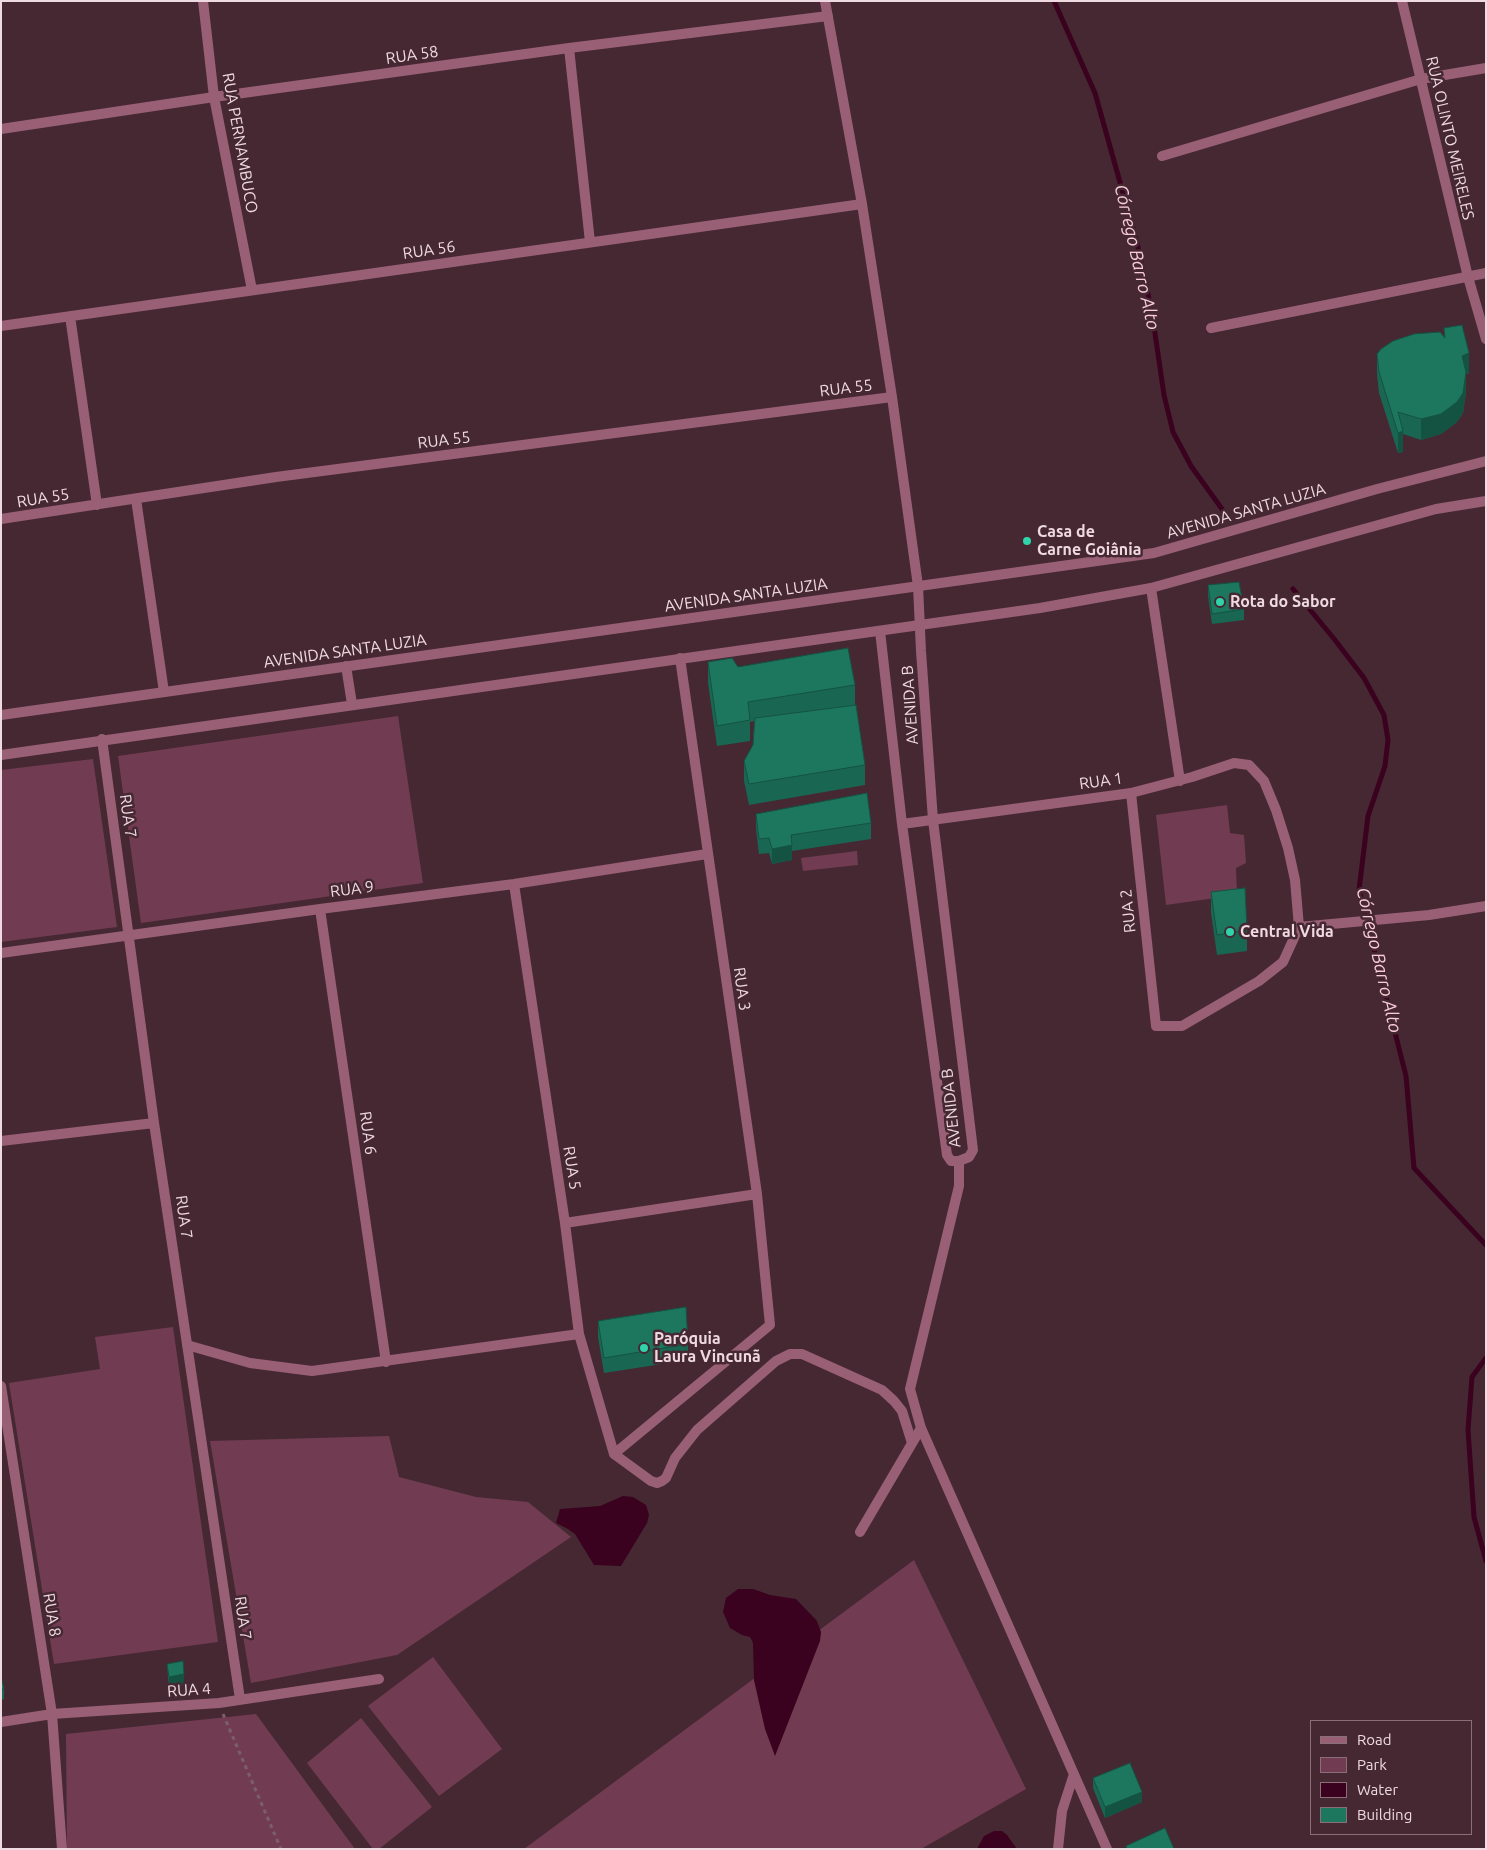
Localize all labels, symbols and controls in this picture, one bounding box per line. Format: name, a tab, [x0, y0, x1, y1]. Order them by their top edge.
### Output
street label: RUA 58	[384, 42, 440, 68]
street label: RUA OLINTO MEIRELES	[1422, 54, 1478, 222]
street label: RUA PERNAMBUCO	[218, 71, 262, 215]
water label: Córrego Barro Alto	[1110, 182, 1164, 332]
street label: RUA 56	[401, 237, 457, 263]
street label: RUA 55	[819, 375, 873, 401]
street label: RUA 55	[417, 427, 471, 453]
street label: AVENIDA SANTA LUZIA	[1164, 479, 1328, 543]
street label: RUA 55	[15, 484, 71, 512]
place label: Casa de Carne Goiânia	[1037, 522, 1141, 560]
marker: Casa de Carne Goiânia	[1021, 535, 1033, 547]
street label: AVENIDA SANTA LUZIA	[663, 574, 829, 616]
place label: Rota do Sabor	[1230, 592, 1336, 612]
marker: Rota do Sabor	[1214, 596, 1226, 608]
street label: AVENIDA SANTA LUZIA	[262, 630, 428, 672]
street label: AVENIDA B	[898, 665, 922, 745]
street label: RUA 1	[1078, 768, 1124, 794]
street label: RUA 7	[115, 793, 141, 839]
street label: RUA 9	[329, 877, 375, 901]
water label: Córrego Barro Alto	[1352, 885, 1406, 1035]
street label: RUA 2	[1116, 888, 1140, 934]
place label: Central Vida	[1240, 922, 1334, 942]
marker: Central Vida	[1224, 926, 1236, 938]
street label: RUA 3	[729, 966, 755, 1012]
street label: AVENIDA B	[937, 1067, 965, 1149]
street label: RUA 6	[355, 1110, 381, 1156]
street label: RUA 5	[559, 1145, 585, 1191]
street label: RUA 7	[171, 1194, 197, 1240]
place label: Paróquia Laura Vincunã	[654, 1329, 761, 1367]
marker: Paróquia Laura Vincunã	[638, 1342, 650, 1354]
street label: RUA 8	[39, 1592, 65, 1638]
street label: RUA 7	[230, 1595, 256, 1641]
street label: RUA 4	[166, 1679, 212, 1701]
legend	[1310, 1720, 1472, 1835]
text: Road	[1357, 1731, 1392, 1748]
text: Park	[1357, 1756, 1387, 1773]
text: Water	[1357, 1781, 1398, 1798]
text: Building	[1357, 1806, 1412, 1823]

